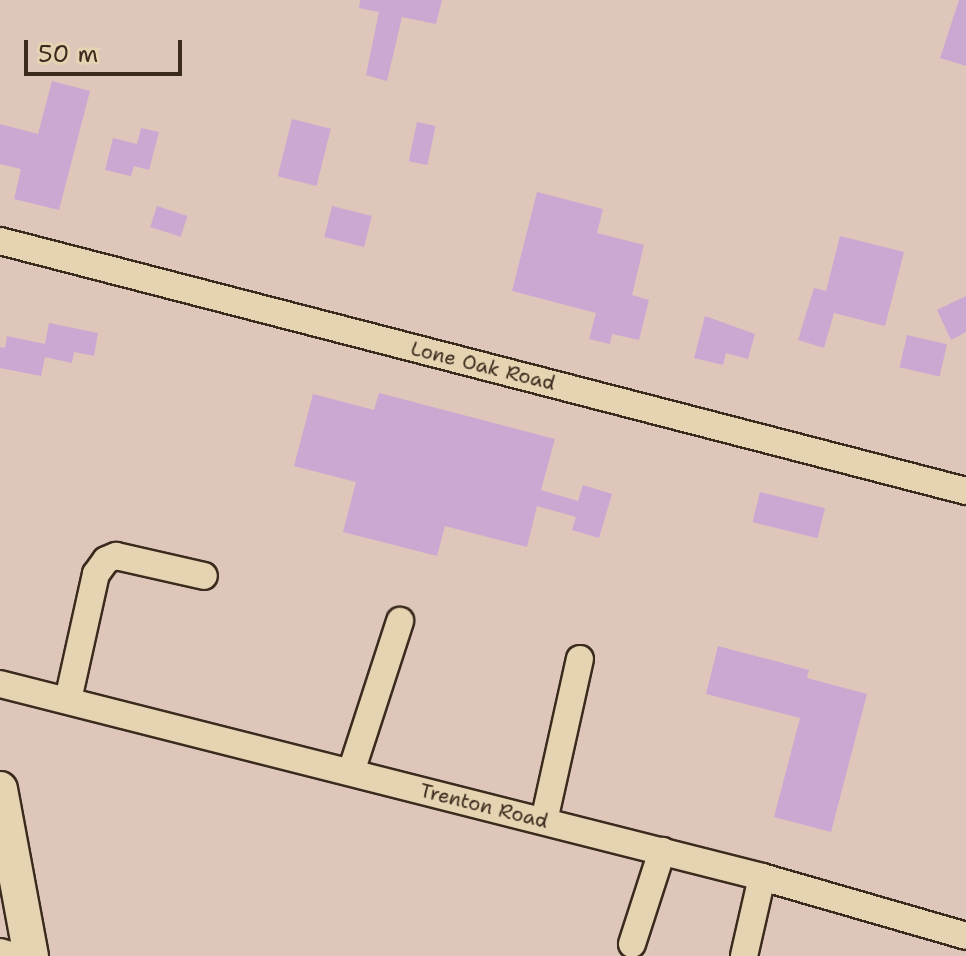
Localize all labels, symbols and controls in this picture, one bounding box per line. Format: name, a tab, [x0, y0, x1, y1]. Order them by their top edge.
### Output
scale bar	[28, 24, 186, 74]
text: 50 m	[38, 38, 98, 70]
street label: Lone Oak Road	[408, 336, 558, 396]
street label: Trenton Road	[417, 778, 551, 834]

